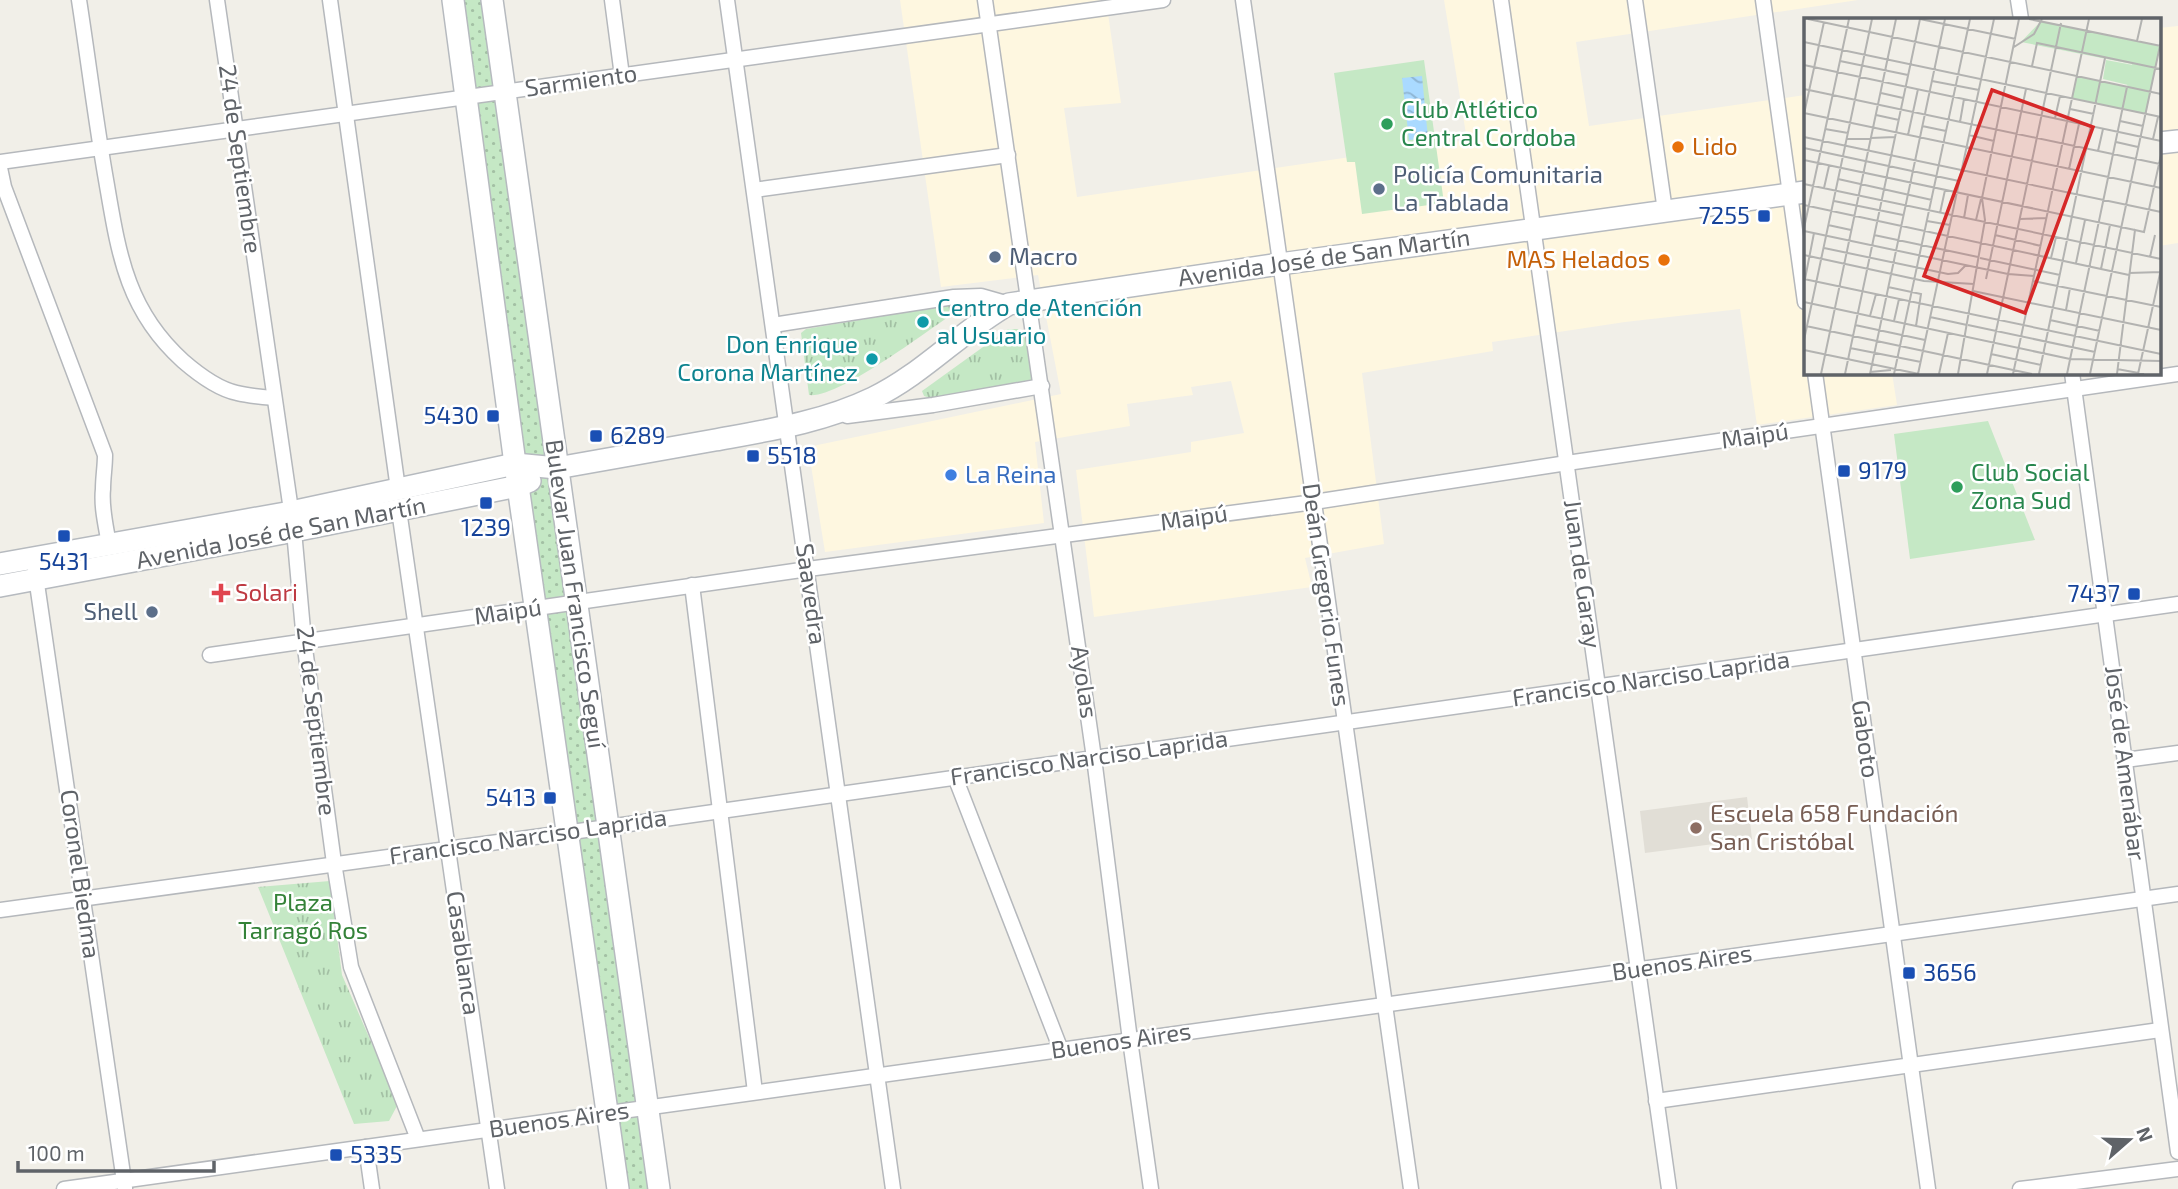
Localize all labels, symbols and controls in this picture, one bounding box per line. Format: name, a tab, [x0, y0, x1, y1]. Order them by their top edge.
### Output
inset map	[1804, 18, 2160, 374]
street label: Sarmiento	[523, 57, 639, 102]
street label: 24 de Septiembre	[214, 62, 269, 255]
place label: Club Atlético Central Cordoba	[1401, 94, 1576, 151]
marker: Club Atlético Central Cordoba	[1379, 116, 1395, 132]
place label: Lido	[1692, 131, 1738, 160]
marker: Lido	[1670, 139, 1686, 155]
place label: Policía Comunitaria La Tablada	[1393, 159, 1603, 216]
marker: Policía Comunitaria La Tablada	[1371, 181, 1387, 197]
place label: 7255	[1698, 200, 1750, 229]
marker: 7255	[1756, 208, 1772, 224]
street label: Avenida José de San Martín	[1176, 222, 1472, 291]
place label: Macro	[1009, 241, 1078, 270]
place label: MAS Helados	[1506, 244, 1650, 273]
marker: Macro	[987, 249, 1003, 265]
marker: MAS Helados	[1656, 252, 1672, 268]
place label: Centro de Atención al Usuario	[937, 292, 1142, 349]
marker: Centro de Atención al Usuario	[915, 314, 931, 330]
place label: Don Enrique Corona Martínez	[677, 329, 858, 386]
marker: Don Enrique Corona Martínez	[864, 351, 880, 367]
place label: 5430	[424, 400, 479, 429]
marker: 5430	[485, 408, 501, 424]
street label: Maipú	[1719, 415, 1790, 454]
place label: 6289	[610, 420, 666, 449]
marker: 6289	[588, 428, 604, 444]
street label: Bulevar Juan Francisco Seguí	[540, 437, 613, 751]
place label: 5518	[767, 440, 817, 469]
marker: 5518	[745, 448, 761, 464]
place label: 9179	[1858, 455, 1907, 484]
place label: Club Social Zona Sud	[1971, 457, 2090, 514]
place label: La Reina	[965, 459, 1057, 488]
marker: 9179	[1836, 463, 1852, 479]
marker: La Reina	[943, 467, 959, 483]
marker: Club Social Zona Sud	[1949, 479, 1965, 495]
street label: Deán Gregorio Funes	[1297, 481, 1358, 708]
street label: Avenida José de San Martín	[133, 489, 428, 574]
marker: 1239	[478, 495, 494, 511]
street label: Maipú	[1158, 497, 1229, 536]
street label: Juan de Garay	[1559, 497, 1608, 650]
place label: 1239	[461, 512, 511, 541]
marker: 5431	[56, 528, 72, 544]
street label: Saavedra	[791, 541, 834, 646]
place label: 5431	[39, 546, 89, 575]
place label: Solari	[235, 577, 298, 606]
place label: 7437	[2067, 578, 2120, 607]
marker: Solari	[213, 585, 229, 601]
marker: 7437	[2126, 586, 2142, 602]
street label: Maipú	[472, 591, 543, 630]
place label: Shell	[83, 596, 138, 625]
marker: Shell	[144, 604, 160, 620]
street label: 24 de Septiembre	[291, 624, 344, 817]
street label: Ayolas	[1066, 644, 1105, 720]
street label: Francisco Narciso Laprida	[1510, 644, 1791, 711]
street label: José de Amenábar	[2100, 664, 2153, 862]
street label: Gaboto	[1847, 698, 1886, 780]
street label: Francisco Narciso Laprida	[948, 723, 1229, 790]
place label: 5413	[485, 782, 536, 811]
street label: Coronel Biedma	[55, 787, 108, 960]
marker: 5413	[542, 790, 558, 806]
place label: Escuela 658 Fundación San Cristóbal	[1710, 798, 1958, 855]
street label: Francisco Narciso Laprida	[387, 802, 668, 869]
marker: Escuela 658 Fundación San Cristóbal	[1688, 820, 1704, 836]
park label: Plaza Tarragó Ros	[238, 887, 368, 944]
street label: Casablanca	[441, 889, 488, 1017]
street label: Buenos Aires	[1610, 937, 1754, 986]
place label: 3656	[1923, 957, 1977, 986]
marker: 3656	[1901, 965, 1917, 981]
street label: Buenos Aires	[1049, 1015, 1193, 1064]
street label: Buenos Aires	[487, 1094, 631, 1143]
north arrow	[2094, 1105, 2164, 1175]
text: N	[2132, 1124, 2159, 1144]
scale bar	[18, 1130, 214, 1174]
place label: 5335	[350, 1139, 402, 1168]
text: 100 m	[28, 1140, 85, 1165]
marker: 5335	[328, 1147, 344, 1163]

